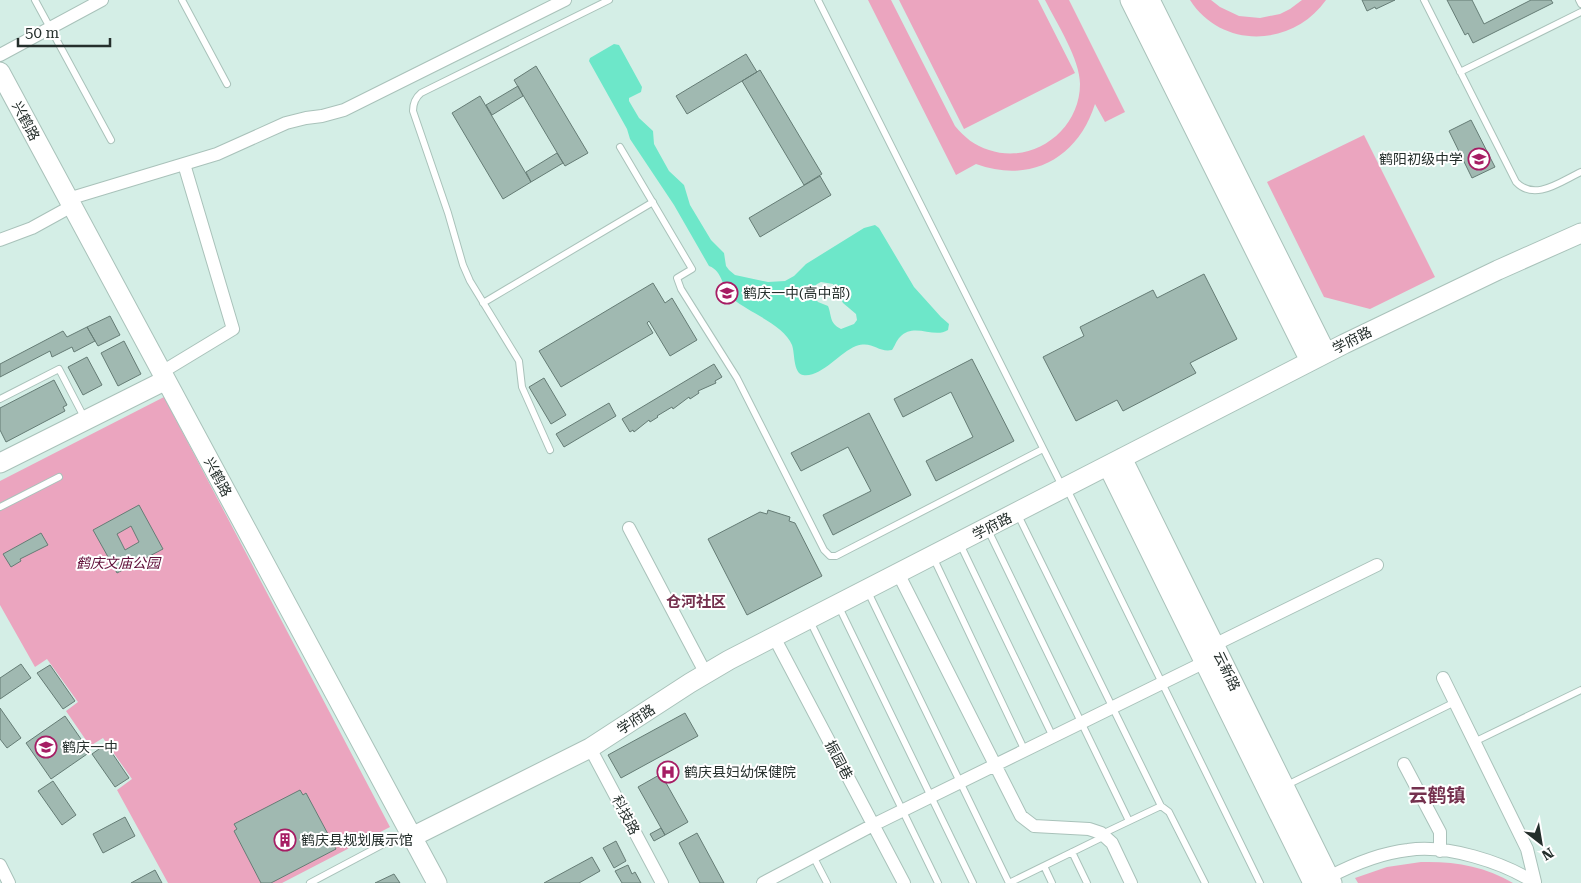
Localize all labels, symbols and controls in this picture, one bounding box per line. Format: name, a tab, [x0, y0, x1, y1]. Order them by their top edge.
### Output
scale bar	[18, 15, 110, 47]
text: 50 m	[25, 24, 60, 42]
street label: 兴鹤路	[9, 99, 43, 143]
school or university icon: 鹤阳初级中学	[1467, 147, 1491, 171]
place label: 鹤阳初级中学	[1379, 151, 1463, 167]
school or university icon: 鹤庆一中(高中部)	[715, 281, 739, 305]
place label: 鹤庆一中(高中部)	[743, 285, 850, 301]
street label: 学府路	[1330, 323, 1374, 357]
street label: 兴鹤路	[201, 455, 235, 499]
street label: 学府路	[970, 509, 1014, 543]
park label: 鹤庆文庙公园	[76, 555, 162, 571]
district label: 仓河社区	[666, 593, 726, 611]
street label: 云新路	[1211, 649, 1243, 693]
street label: 学府路	[614, 701, 658, 737]
school or university icon: 鹤庆一中	[34, 735, 58, 759]
street label: 振园巷	[822, 738, 856, 782]
place label: 鹤庆一中	[62, 739, 118, 755]
hospital icon: 鹤庆县妇幼保健院	[656, 760, 680, 784]
place label: 鹤庆县妇幼保健院	[684, 764, 796, 780]
district label: 云鹤镇	[1408, 784, 1466, 807]
street label: 科技路	[609, 793, 643, 837]
north arrow	[1516, 818, 1566, 868]
building icon: 鹤庆县规划展示馆	[273, 828, 297, 852]
place label: 鹤庆县规划展示馆	[301, 832, 413, 848]
text: N	[1539, 845, 1556, 864]

